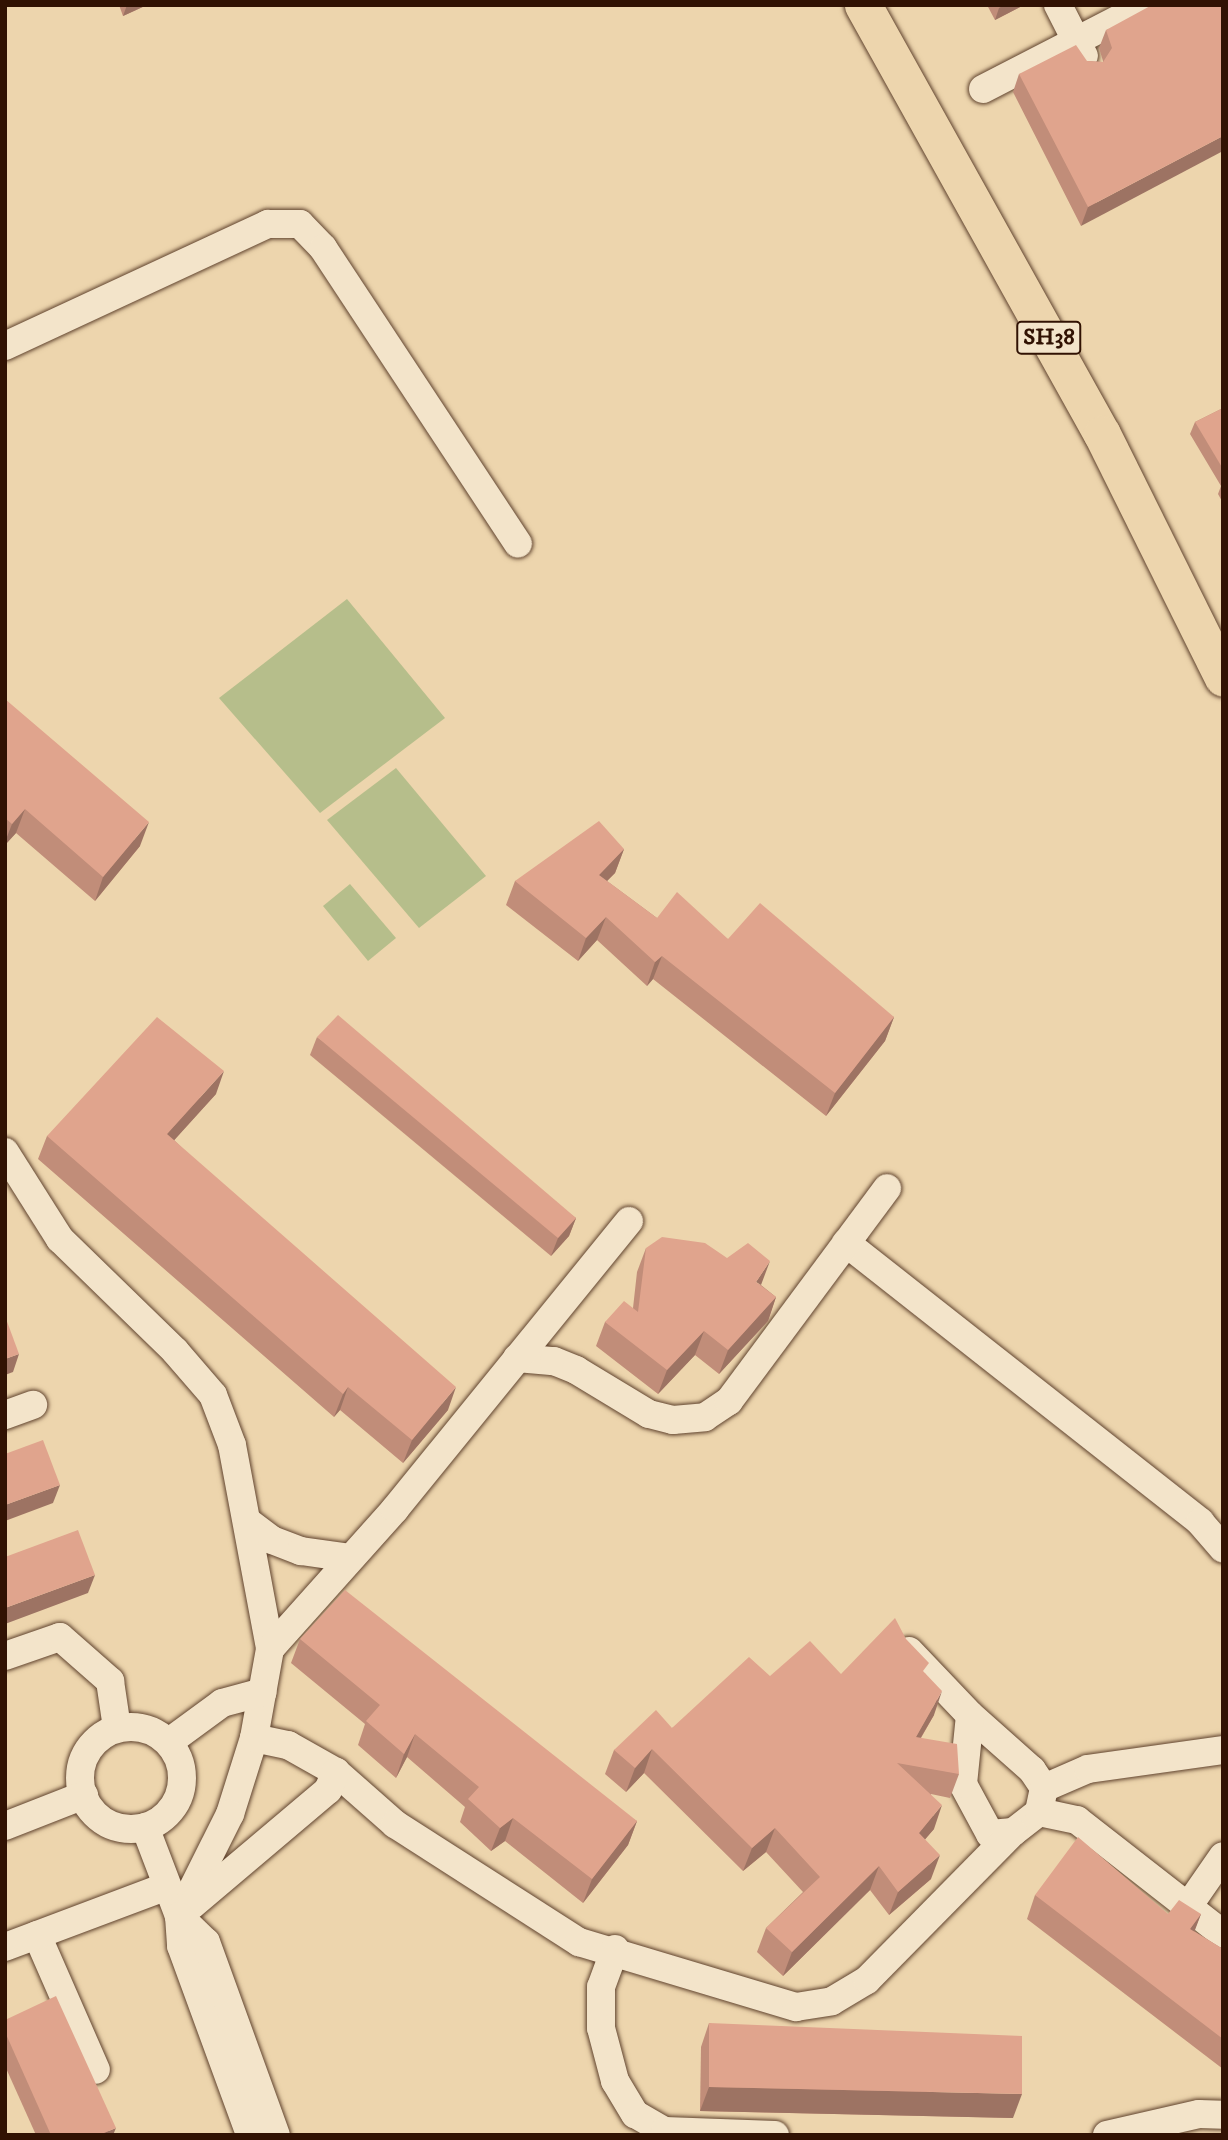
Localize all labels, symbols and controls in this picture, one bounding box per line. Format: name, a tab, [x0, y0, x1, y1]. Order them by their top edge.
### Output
road number: SH38	[1016, 318, 1082, 358]

